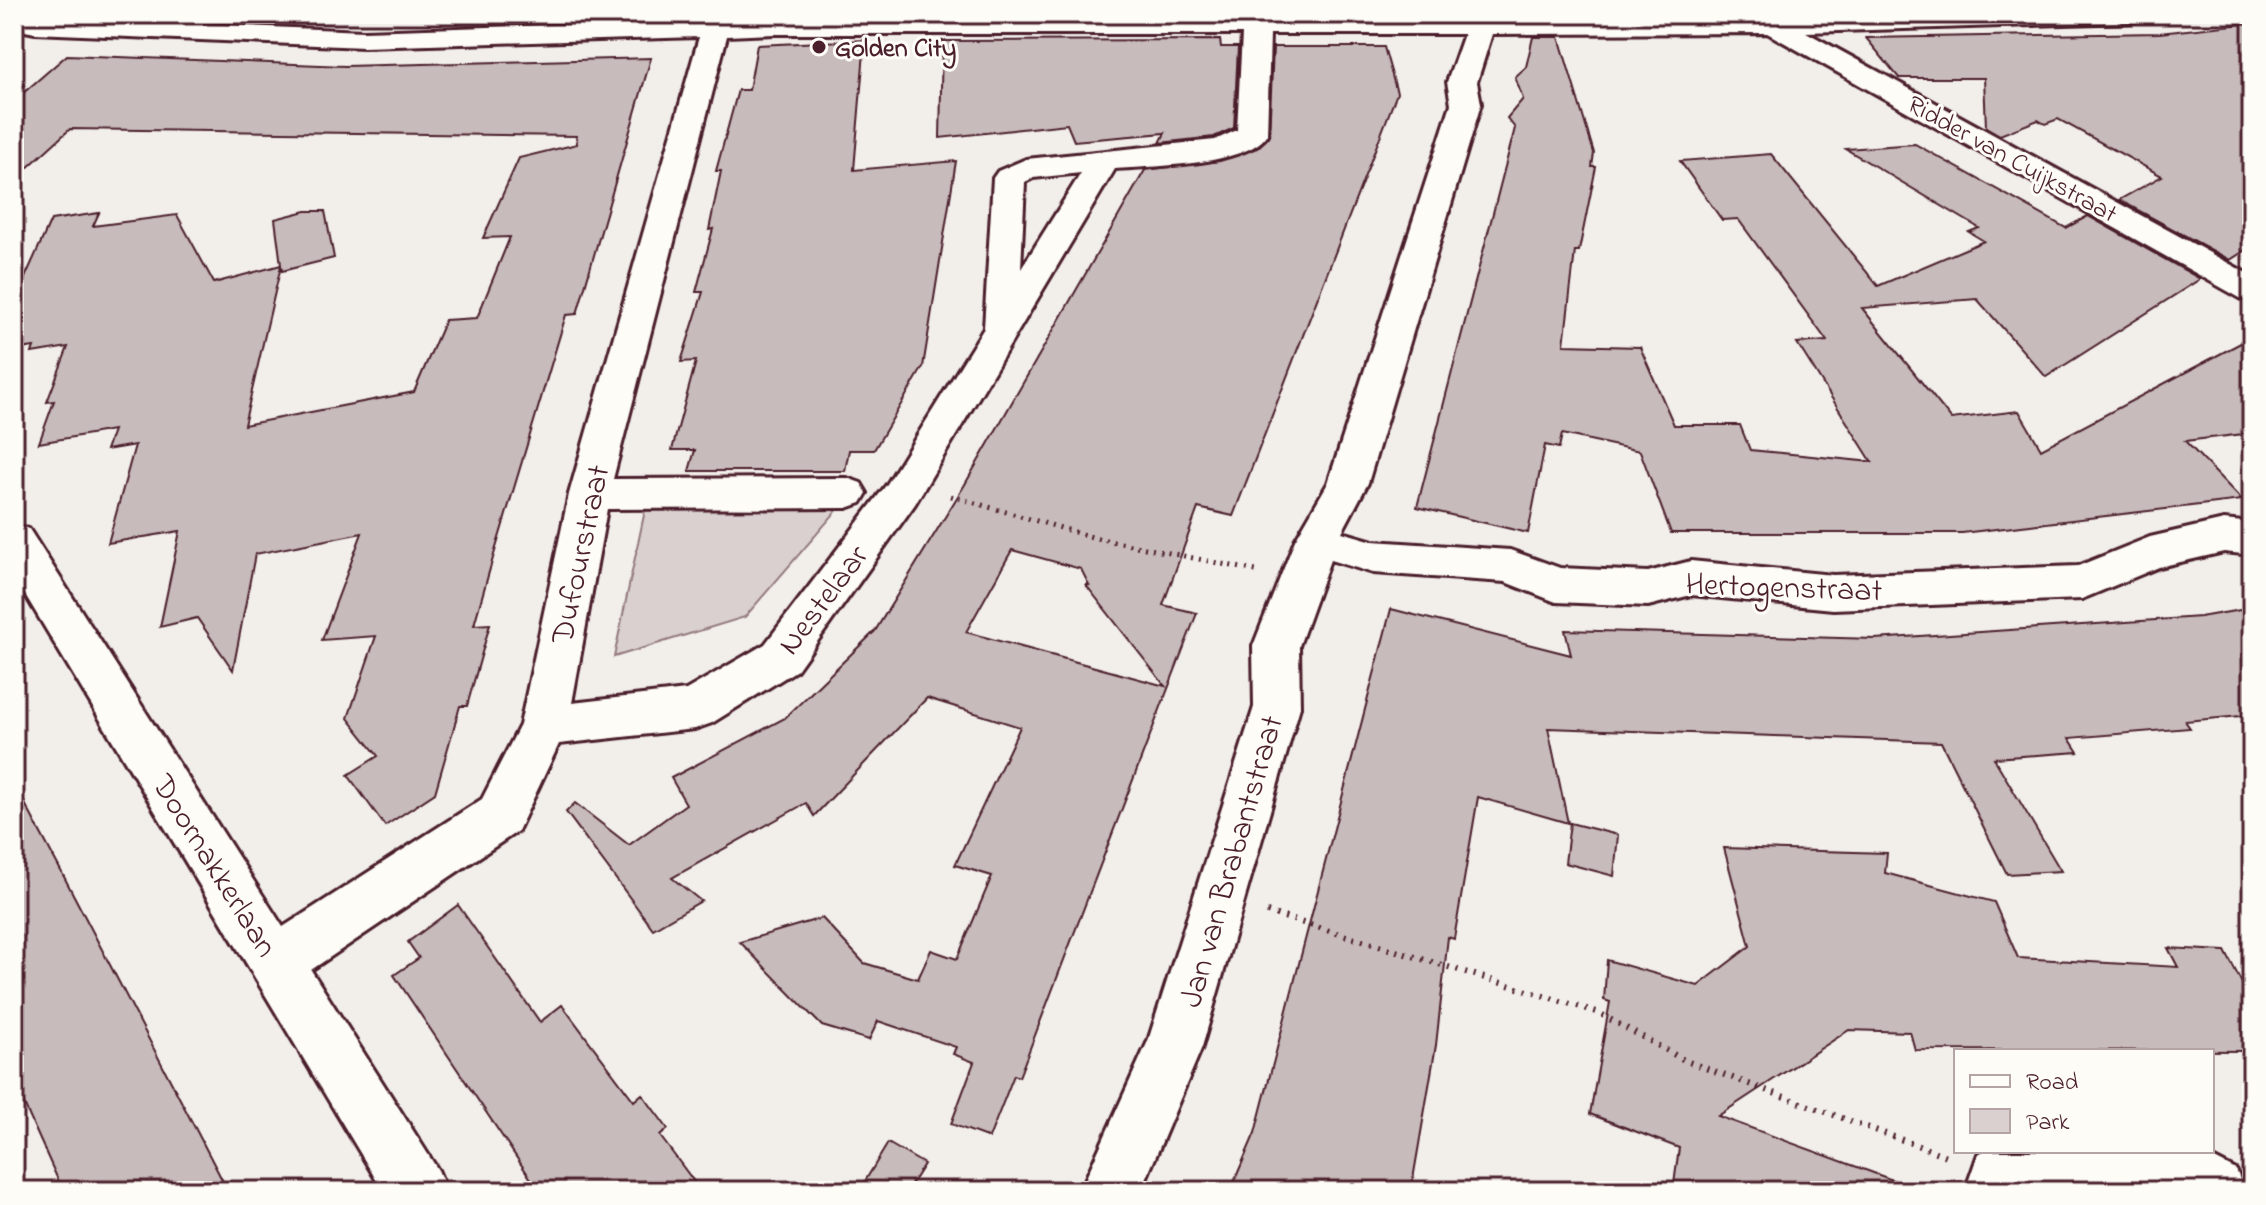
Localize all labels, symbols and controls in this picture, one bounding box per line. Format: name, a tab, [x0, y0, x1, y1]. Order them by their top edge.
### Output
place label: Golden City	[835, 31, 956, 69]
marker: Golden City	[810, 38, 828, 56]
street label: Ridder van Cuijkstraat	[1900, 87, 2124, 234]
street label: Dufourstraat	[540, 461, 624, 649]
street label: Nestelaar	[768, 536, 882, 666]
street label: Hertogenstraat	[1685, 563, 1883, 616]
street label: Jan van Brabantstraat	[1169, 710, 1298, 1013]
street label: Doornakkerlaan	[138, 765, 288, 967]
legend	[1954, 1049, 2214, 1153]
text: Road	[2026, 1066, 2079, 1101]
text: Park	[2026, 1106, 2070, 1141]

